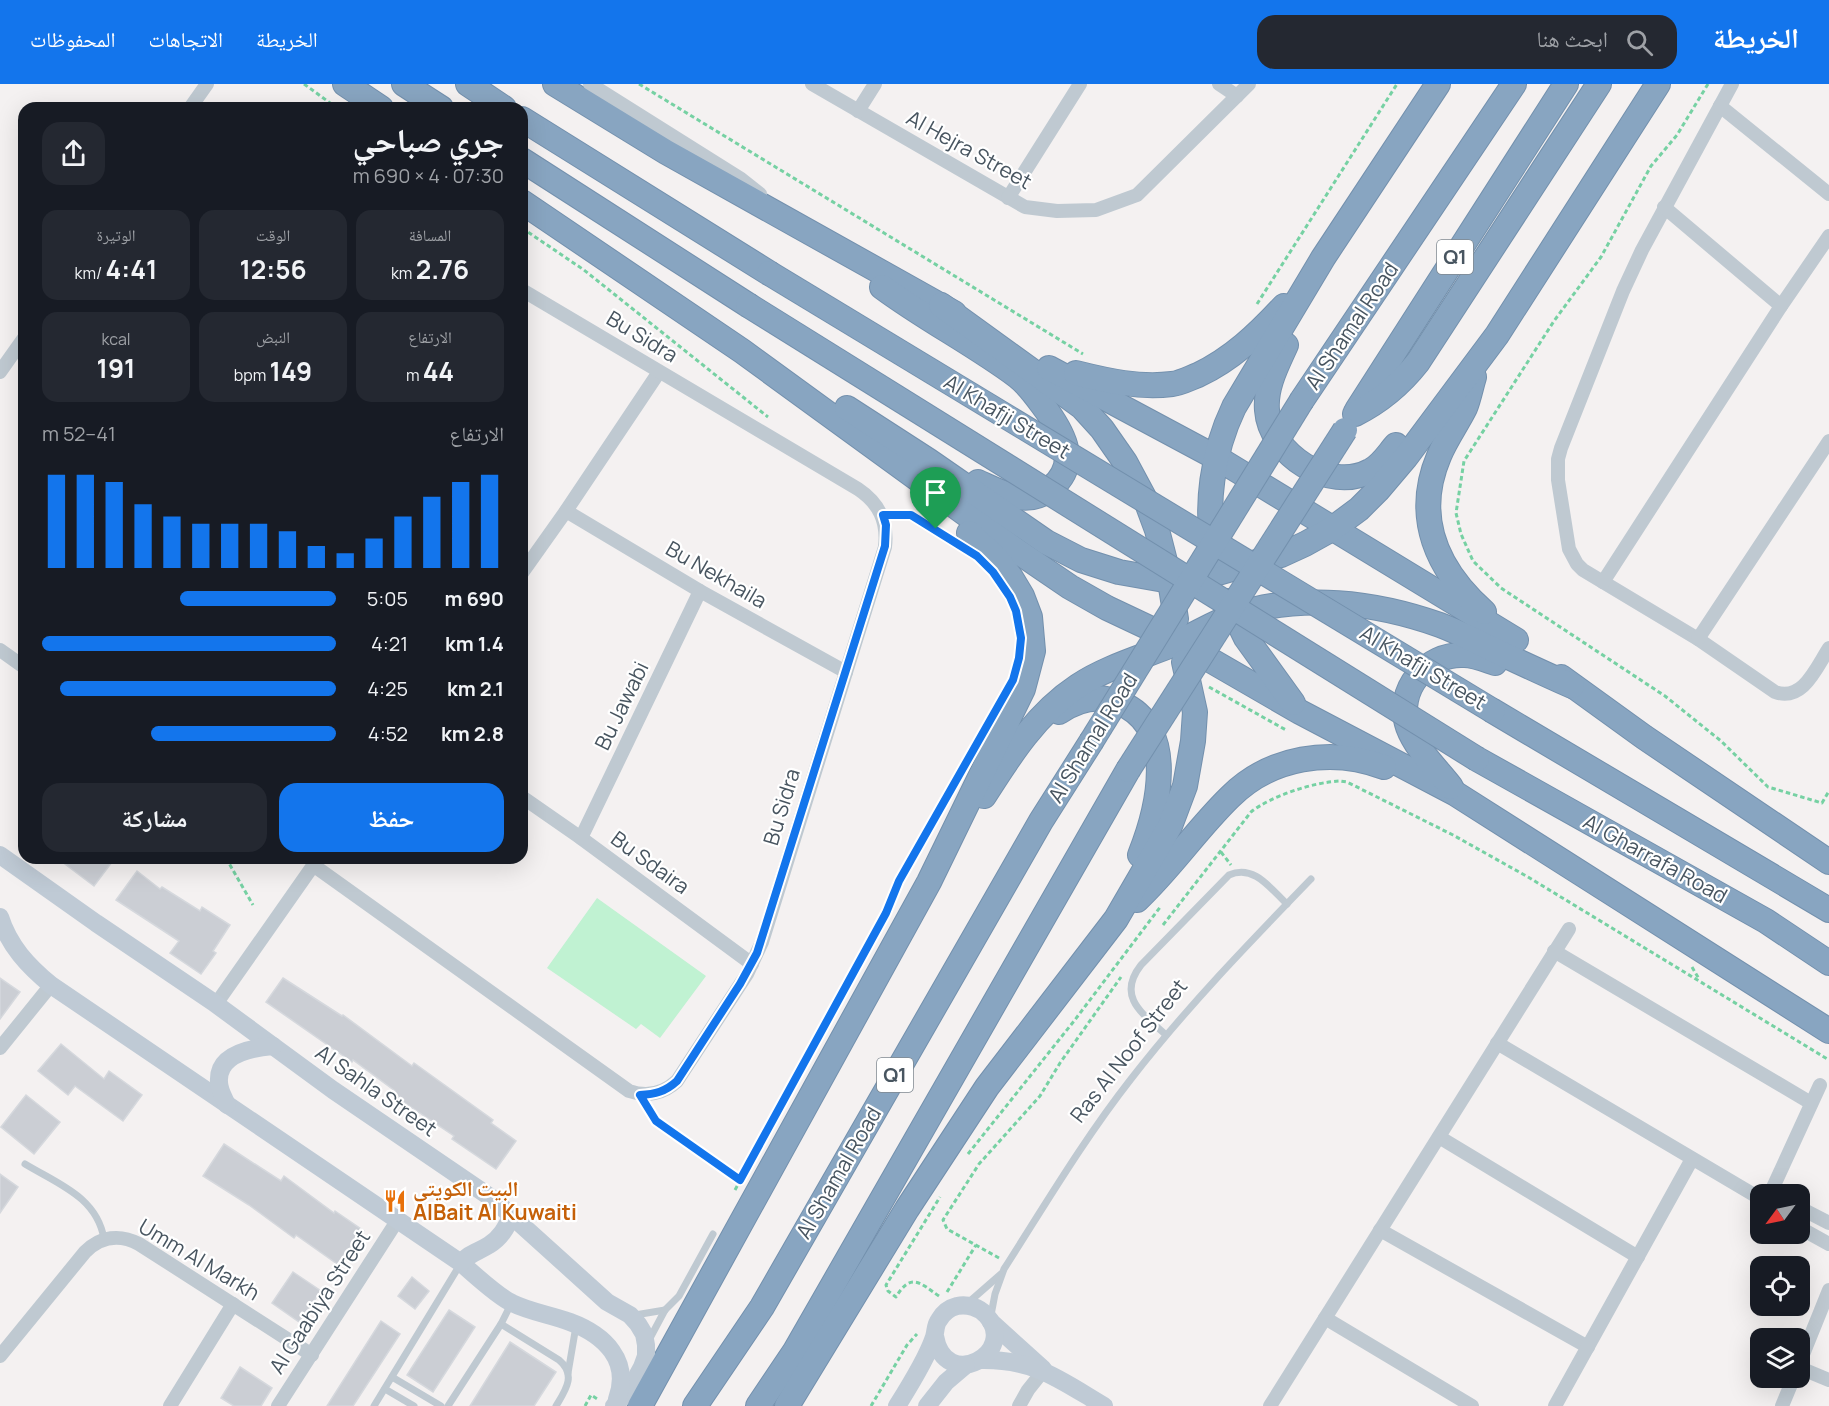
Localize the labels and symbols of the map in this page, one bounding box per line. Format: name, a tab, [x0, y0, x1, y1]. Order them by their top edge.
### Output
street label: Al Hejra Street	[902, 103, 1037, 195]
road number: Q1	[1437, 240, 1473, 274]
street label: Al Shamal Road	[1298, 256, 1404, 395]
street label: Bu Sidra	[602, 304, 683, 368]
street label: Al Khafji Street	[939, 367, 1076, 465]
pin	[910, 467, 961, 529]
street label: Bu Nekhaila	[661, 534, 772, 614]
street label: Al Khafji Street	[1355, 618, 1492, 716]
street label: Bu Jawabi	[588, 657, 655, 754]
street label: Al Shamal Road	[1041, 667, 1143, 808]
street label: Bu Sidra	[756, 765, 806, 848]
street label: Al Gharrafa Road	[1579, 807, 1732, 909]
street label: Bu Sdaira	[606, 824, 695, 900]
street label: Ras Al Noof Street	[1063, 973, 1193, 1128]
street label: Al Sahla Street	[310, 1038, 443, 1142]
road number: Q1	[877, 1058, 913, 1092]
street label: Al Shamal Road	[789, 1101, 887, 1244]
place label: البيت الكويتي AlBait Al Kuwaiti	[413, 1174, 577, 1226]
north arrow	[1750, 1184, 1810, 1244]
restaurant icon: البيت الكويتي AlBait Al Kuwaiti	[382, 1188, 408, 1214]
street label: Umm Al Markh	[134, 1212, 265, 1306]
street label: Al Gaabiya Street	[262, 1224, 376, 1379]

